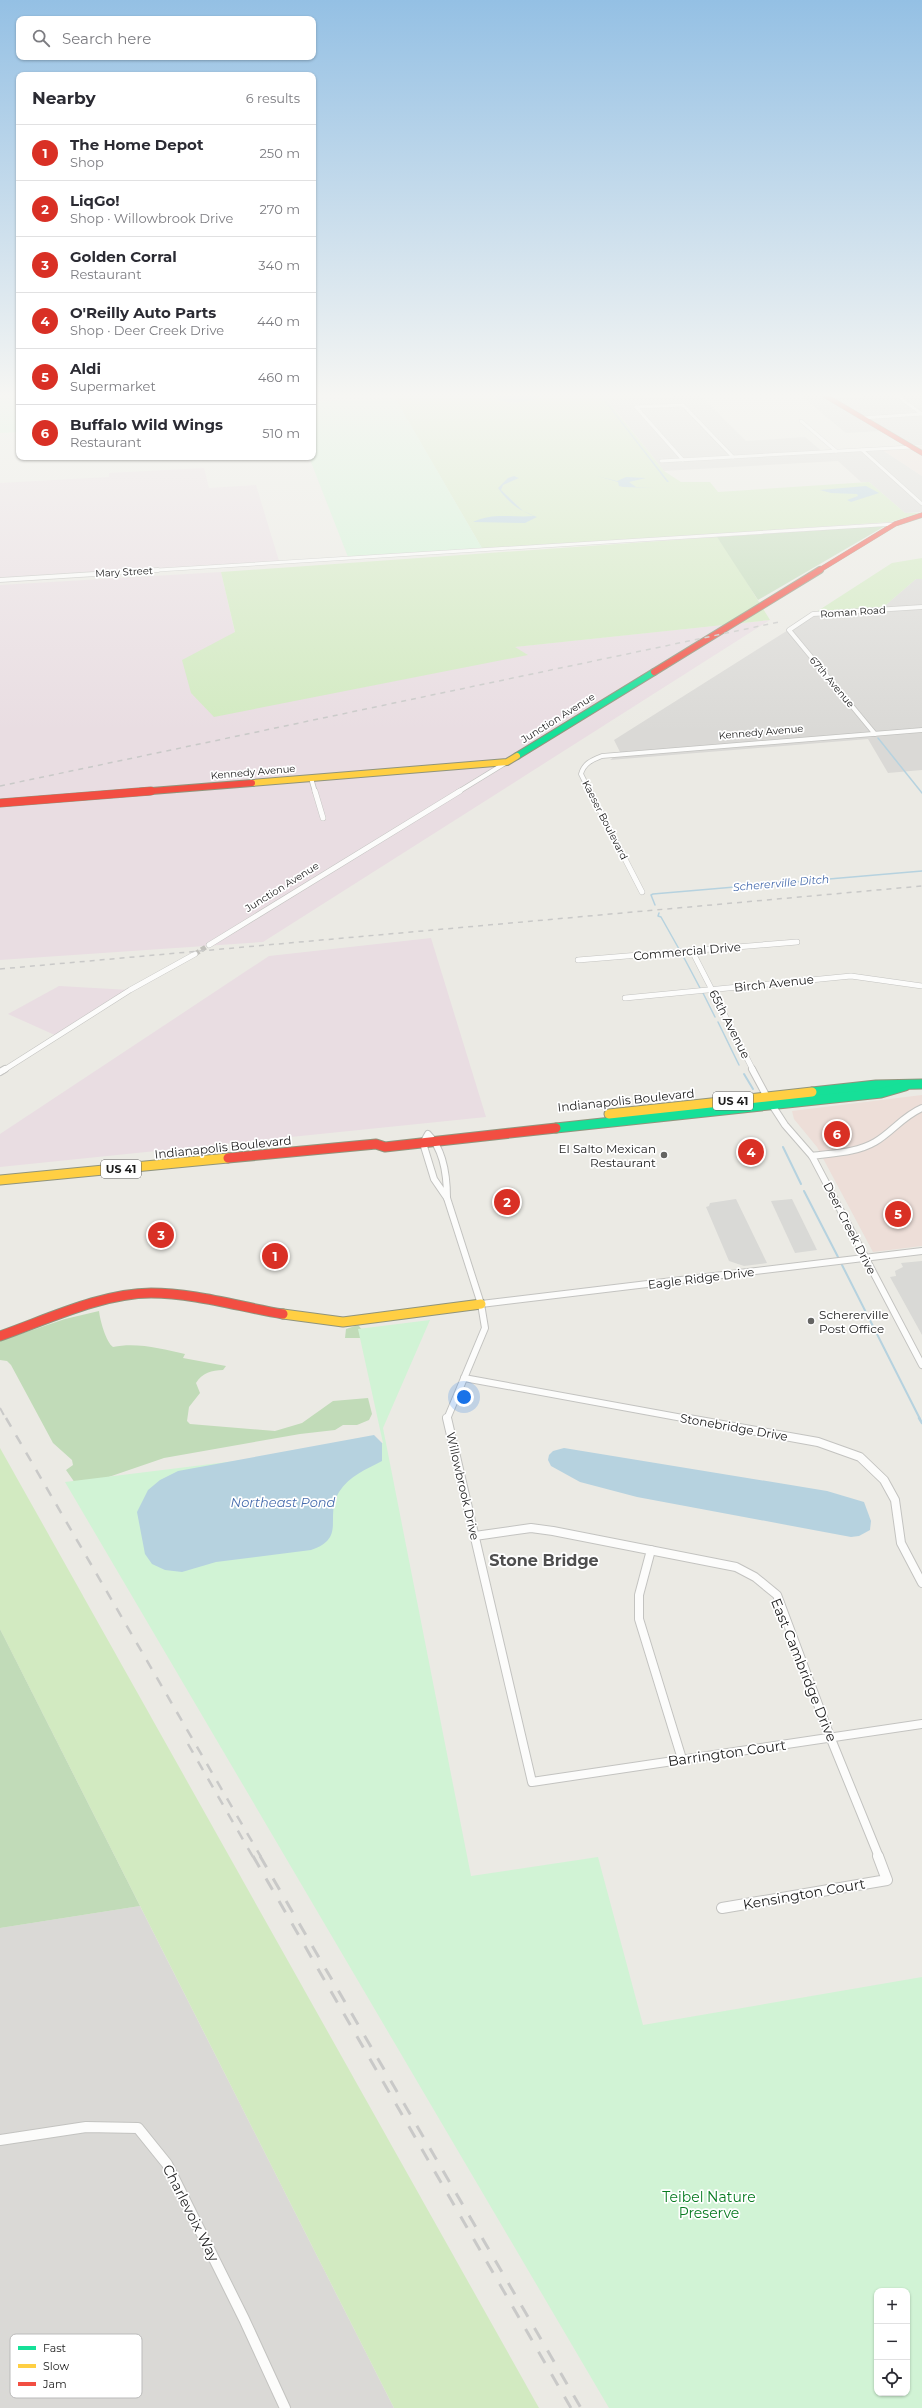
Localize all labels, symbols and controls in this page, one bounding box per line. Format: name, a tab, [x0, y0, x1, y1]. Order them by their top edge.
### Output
search box	[16, 16, 316, 60]
icon: search	[30, 27, 52, 49]
text: Search here	[62, 29, 151, 48]
text: Nearby	[32, 88, 96, 108]
text: 6 results	[246, 90, 300, 106]
text: The Home Depot	[70, 135, 203, 154]
text: 1	[42, 145, 48, 161]
text: 250 m	[259, 145, 300, 161]
text: Shop	[70, 154, 104, 170]
text: LiqGo!	[70, 191, 120, 210]
text: 2	[41, 201, 49, 217]
text: 270 m	[259, 201, 300, 217]
text: Shop · Willowbrook Drive	[70, 210, 233, 226]
text: Golden Corral	[70, 247, 177, 266]
text: 3	[41, 257, 49, 273]
text: 340 m	[258, 257, 300, 273]
text: Restaurant	[70, 266, 141, 282]
text: O'Reilly Auto Parts	[70, 303, 216, 322]
text: 4	[41, 313, 49, 329]
text: 440 m	[257, 313, 300, 329]
text: Shop · Deer Creek Drive	[70, 322, 224, 338]
text: Aldi	[70, 359, 101, 378]
text: 5	[41, 369, 49, 385]
text: 460 m	[258, 369, 300, 385]
text: Supermarket	[70, 378, 156, 394]
text: Buffalo Wild Wings	[70, 415, 223, 434]
text: 6	[41, 425, 49, 441]
text: 510 m	[262, 425, 300, 441]
text: Restaurant	[70, 434, 141, 450]
street label: Mary Street	[95, 564, 153, 580]
street label: Roman Road	[820, 603, 886, 621]
street label: 67th Avenue	[807, 654, 857, 710]
street label: Junction Avenue	[518, 690, 597, 746]
street label: Kennedy Avenue	[718, 722, 804, 742]
street label: Kennedy Avenue	[210, 762, 296, 782]
street label: Kaeser Boulevard	[579, 778, 631, 862]
street label: Junction Avenue	[242, 859, 321, 915]
water label: Schererville Ditch	[732, 872, 830, 894]
street label: Commercial Drive	[633, 939, 741, 963]
street label: Birch Avenue	[733, 971, 815, 995]
street label: 65th Avenue	[706, 987, 754, 1061]
street label: Indianapolis Boulevard	[557, 1085, 695, 1115]
road number: US 41	[713, 1092, 753, 1110]
pin: 6	[824, 1119, 850, 1149]
street label: Indianapolis Boulevard	[154, 1132, 292, 1162]
pin: 4	[738, 1137, 764, 1167]
place label: El Salto Mexican Restaurant	[559, 1141, 656, 1170]
marker: El Salto Mexican Restaurant	[659, 1150, 669, 1160]
road number: US 41	[101, 1160, 141, 1178]
street label: Deer Creek Drive	[820, 1179, 880, 1277]
pin: 2	[494, 1187, 520, 1217]
pin: 5	[885, 1199, 911, 1229]
pin: 3	[148, 1220, 174, 1250]
pin: 1	[262, 1241, 288, 1271]
street label: Eagle Ridge Drive	[647, 1264, 755, 1292]
place label: Schererville Post Office	[819, 1307, 889, 1336]
marker: Schererville Post Office	[806, 1316, 816, 1326]
your location	[454, 1387, 474, 1407]
street label: Stonebridge Drive	[679, 1410, 789, 1444]
street label: Willowbrook Drive	[443, 1431, 483, 1541]
water label: Northeast Pond	[231, 1494, 336, 1510]
district label: Stone Bridge	[489, 1551, 599, 1570]
street label: East Cambridge Drive	[767, 1596, 841, 1744]
street label: Barrington Court	[667, 1736, 788, 1770]
street label: Kensington Court	[741, 1874, 867, 1914]
street label: Charlevoix Way	[159, 2161, 223, 2265]
park label: Teibel Nature Preserve	[662, 2188, 756, 2222]
map controls	[874, 2288, 910, 2396]
button: +	[874, 2288, 910, 2324]
button: −	[874, 2324, 910, 2360]
legend	[10, 2334, 142, 2398]
text: Fast	[43, 2341, 67, 2355]
text: Slow	[43, 2359, 69, 2373]
button: locate	[874, 2360, 910, 2396]
text: Jam	[42, 2377, 67, 2391]

